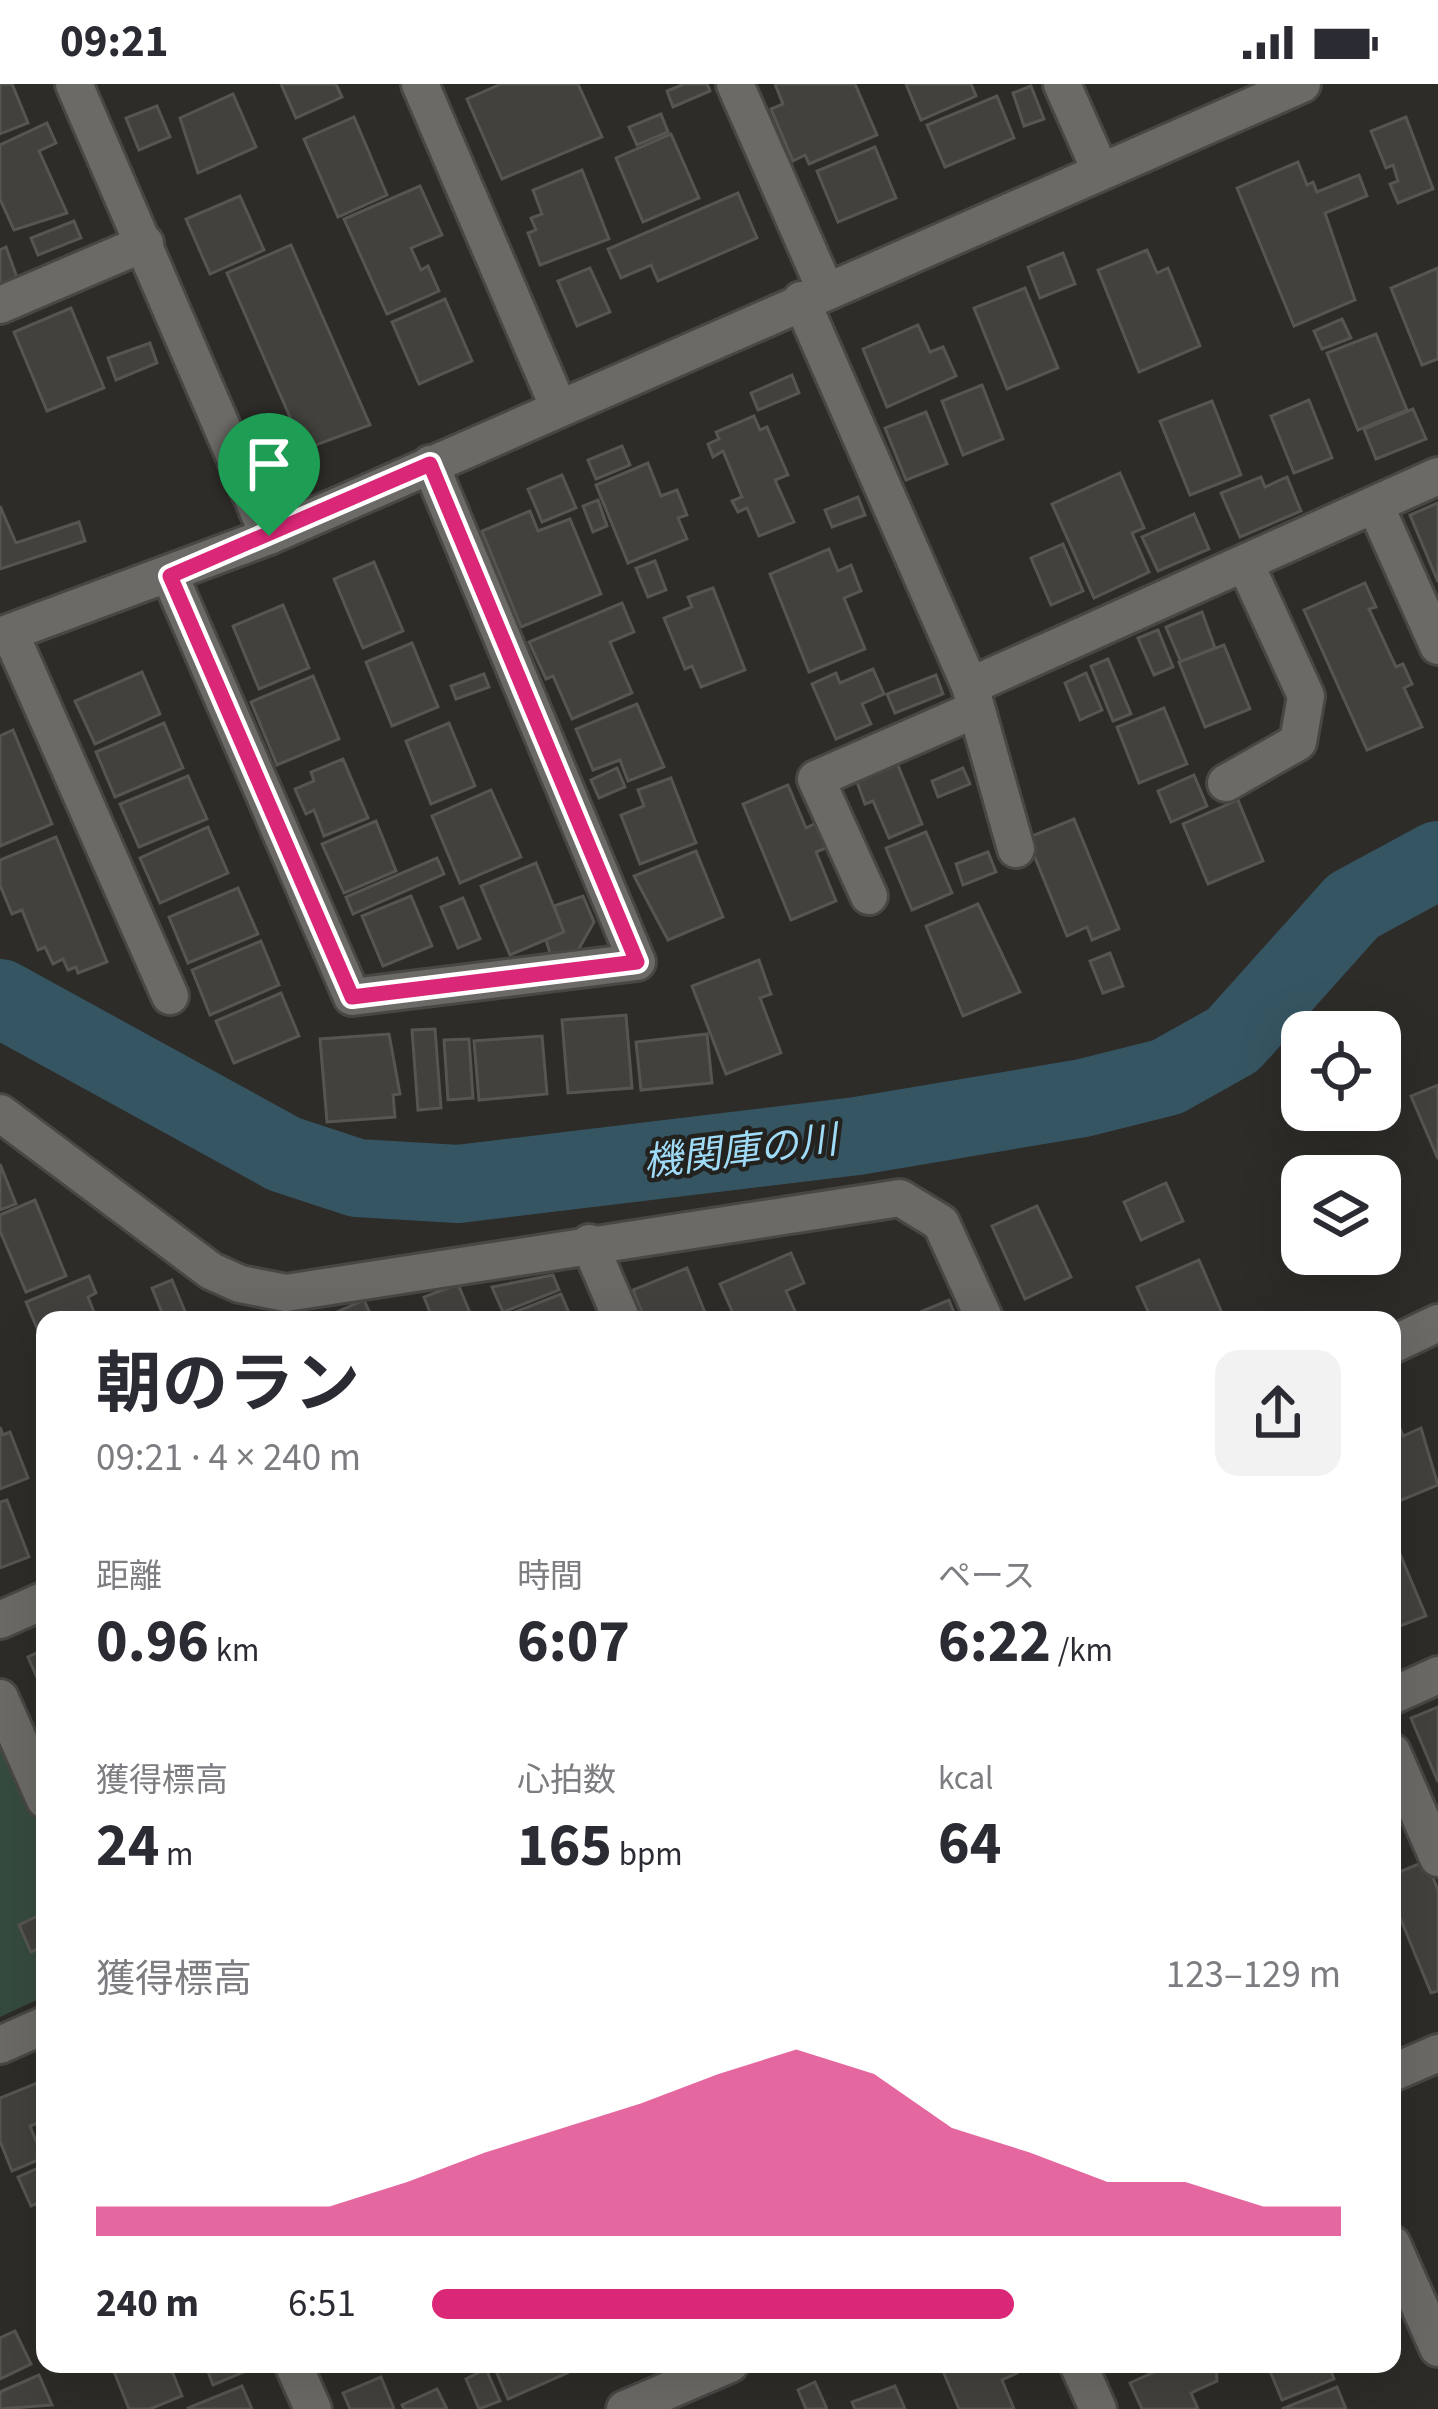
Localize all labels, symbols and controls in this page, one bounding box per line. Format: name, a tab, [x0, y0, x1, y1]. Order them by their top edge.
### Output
text: 09:21	[60, 10, 169, 74]
pin	[218, 413, 320, 536]
icon: arrive	[236, 431, 302, 497]
map controls	[1281, 1011, 1401, 1275]
button: locate	[1281, 1011, 1401, 1131]
water label: 機関庫の川	[640, 1112, 844, 1192]
button: layers	[1281, 1155, 1401, 1275]
text: 朝のラン	[96, 1338, 360, 1432]
button: share	[1215, 1350, 1341, 1476]
text: 09:21 · 4 × 240 m	[96, 1430, 361, 1486]
text: 距離	[96, 1553, 162, 1600]
text: 時間	[517, 1553, 583, 1600]
text: ペース	[938, 1553, 1035, 1600]
text: 0.96	[96, 1600, 209, 1685]
text: 6:07	[517, 1600, 630, 1685]
text: 6:22	[938, 1600, 1051, 1685]
text: km	[209, 1627, 259, 1674]
text: /km	[1051, 1627, 1113, 1674]
text: kcal	[938, 1755, 994, 1802]
text: 獲得標高	[96, 1757, 228, 1804]
text: 心拍数	[517, 1757, 616, 1804]
text: 64	[938, 1802, 1001, 1887]
text: 24	[96, 1804, 159, 1889]
text: 165	[517, 1804, 612, 1889]
text: m	[159, 1831, 193, 1878]
text: bpm	[612, 1831, 683, 1878]
text: 123–129 m	[1166, 1947, 1341, 2003]
text: 獲得標高	[96, 1952, 252, 2008]
text: 240 m	[96, 2276, 199, 2332]
text: 6:51	[288, 2276, 356, 2332]

